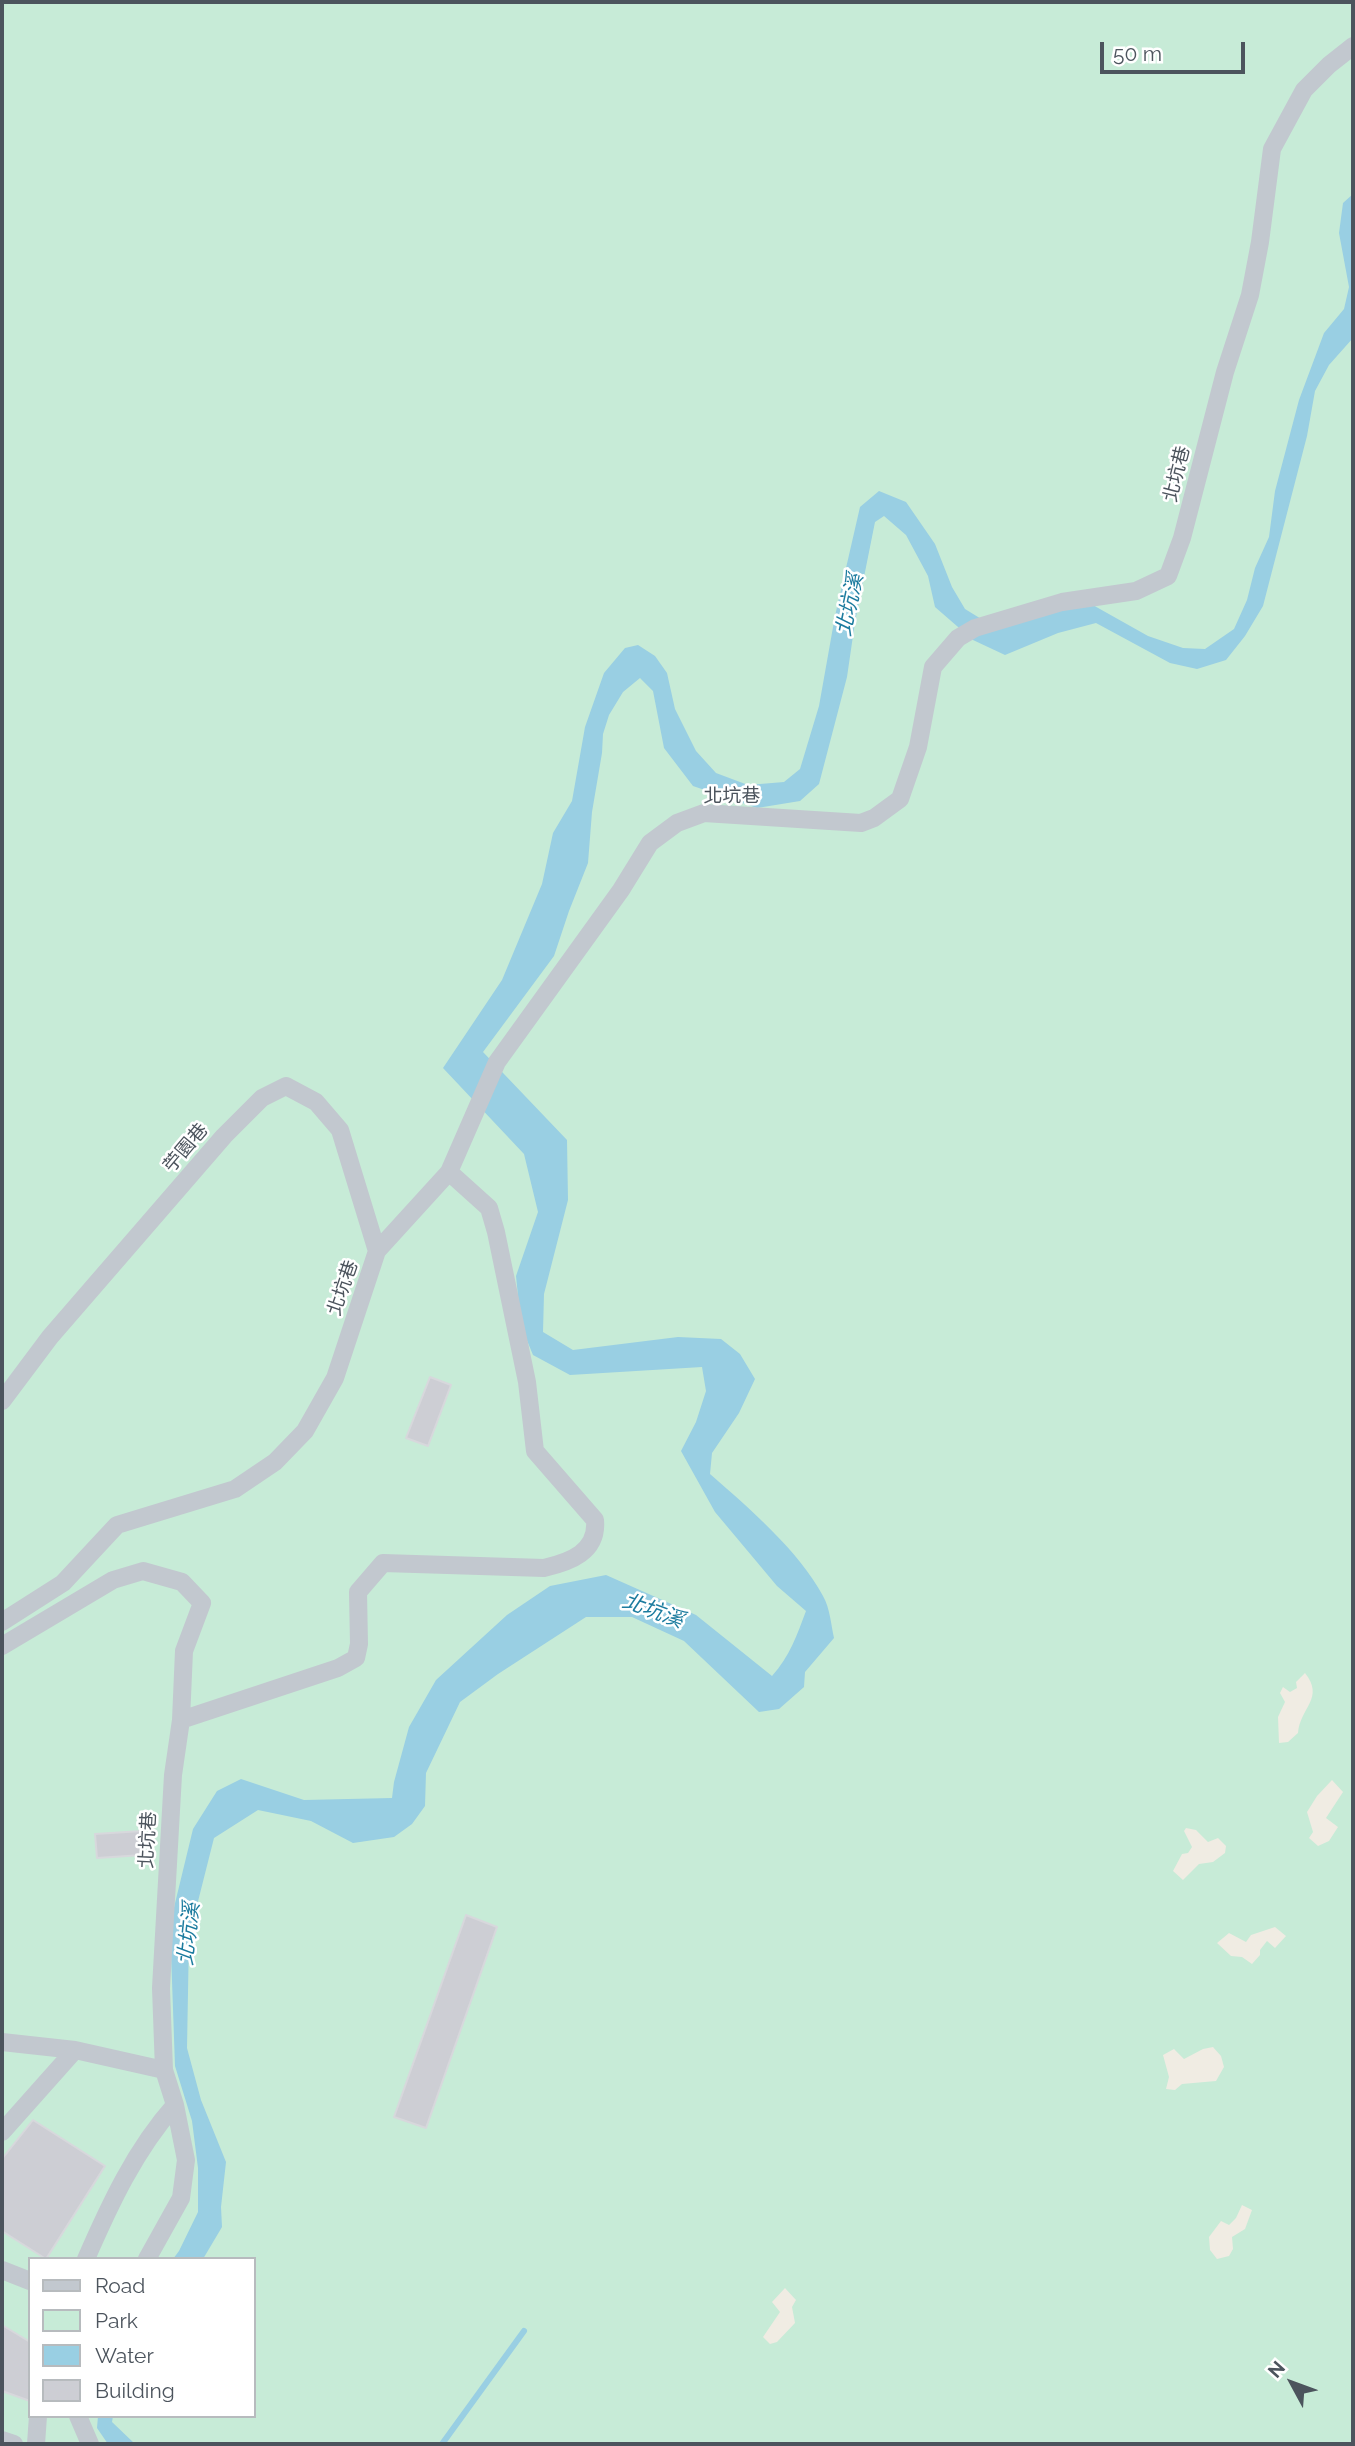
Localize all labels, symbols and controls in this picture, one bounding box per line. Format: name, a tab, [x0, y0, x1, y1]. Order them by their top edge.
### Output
scale bar	[1103, 28, 1248, 72]
text: 50 m	[1113, 41, 1162, 66]
street label: 北坑巷	[1159, 444, 1195, 504]
water label: 北坑溪	[831, 572, 869, 638]
street label: 北坑巷	[704, 785, 760, 807]
street label: 苧園巷	[159, 1119, 213, 1177]
street label: 北坑巷	[323, 1257, 363, 1319]
water label: 北坑溪	[619, 1588, 687, 1634]
street label: 北坑巷	[135, 1811, 161, 1869]
water label: 北坑溪	[173, 1901, 205, 1967]
legend	[28, 2257, 256, 2418]
text: Road	[95, 2273, 145, 2298]
text: Park	[95, 2308, 138, 2333]
text: Water	[95, 2343, 154, 2368]
north arrow	[1257, 2348, 1327, 2418]
text: N	[1263, 2357, 1289, 2382]
text: Building	[95, 2378, 175, 2403]

